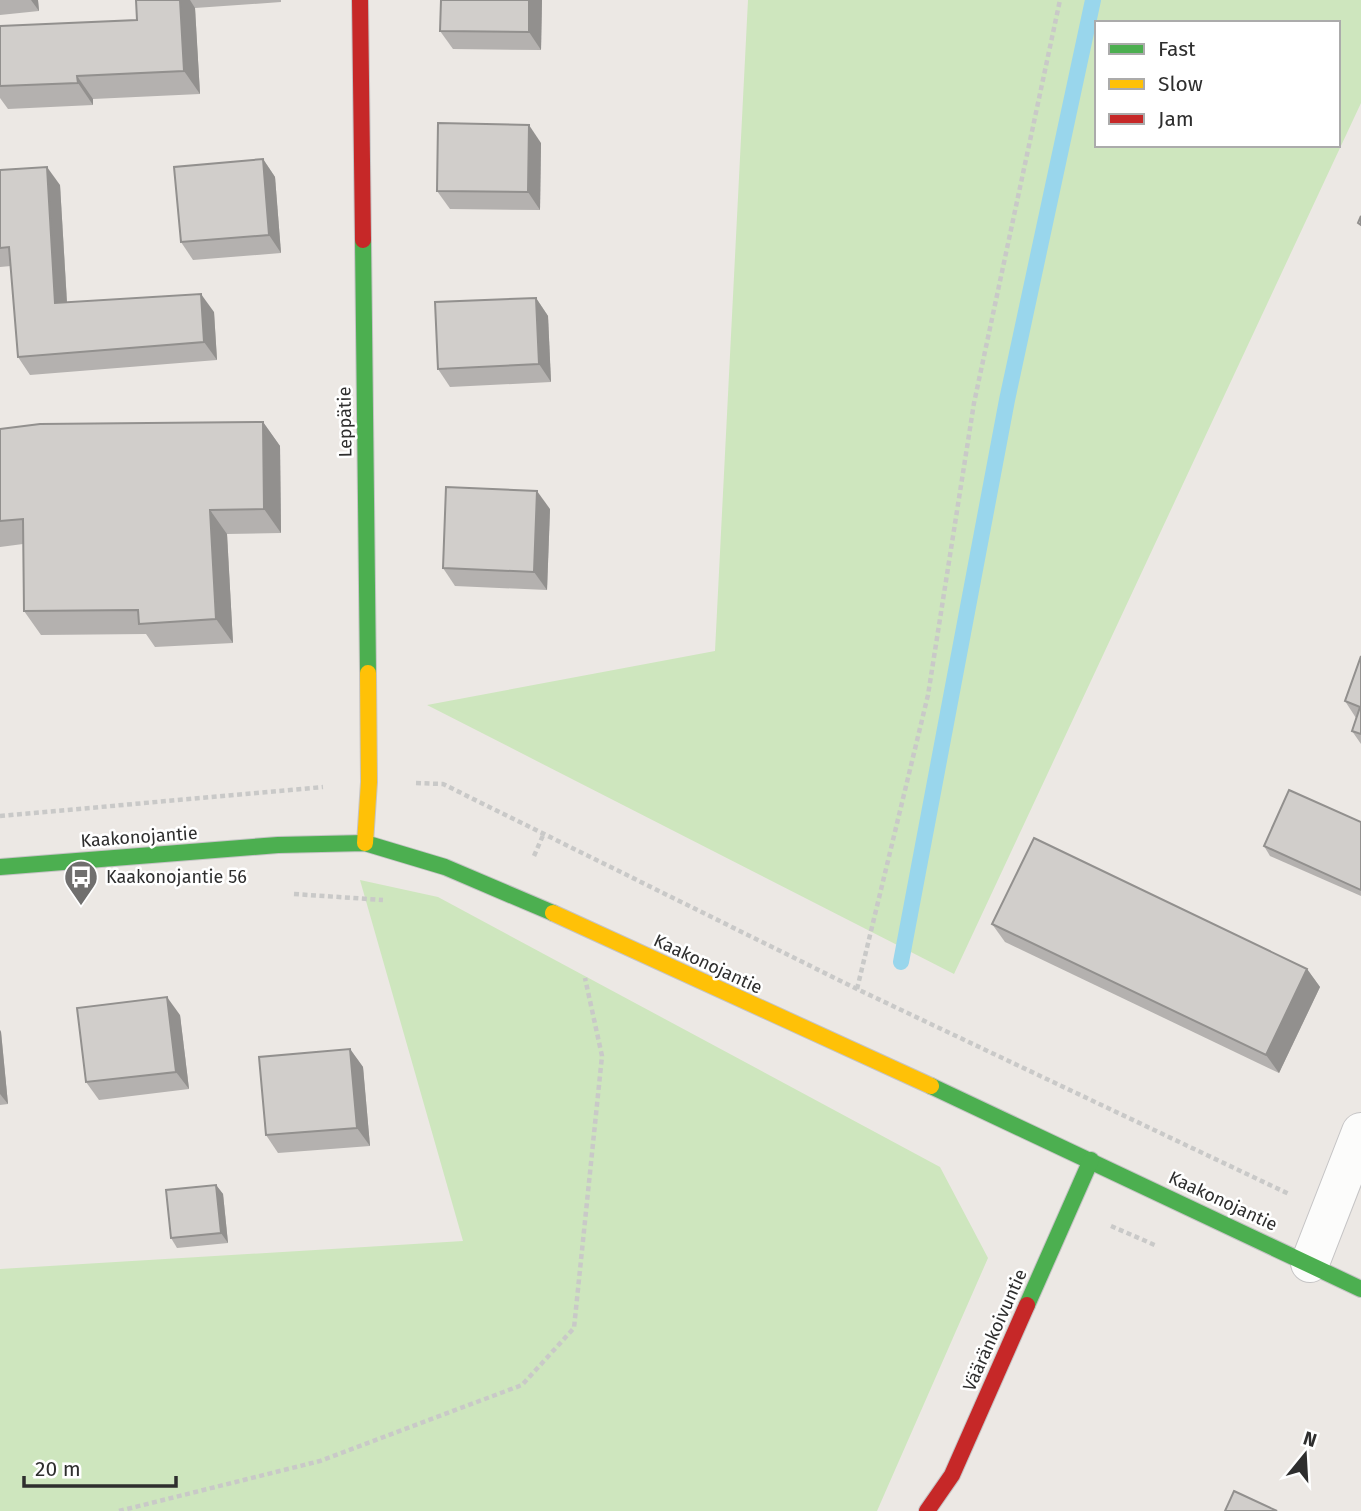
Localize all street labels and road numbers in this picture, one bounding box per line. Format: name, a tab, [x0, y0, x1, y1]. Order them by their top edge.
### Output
street label: Leppätie	[333, 386, 357, 458]
street label: Kaakonojantie	[80, 822, 198, 852]
street label: Kaakonojantie	[650, 929, 766, 999]
street label: Kaakonojantie	[1165, 1166, 1281, 1236]
street label: Vääränkoivuntie	[958, 1266, 1032, 1394]

